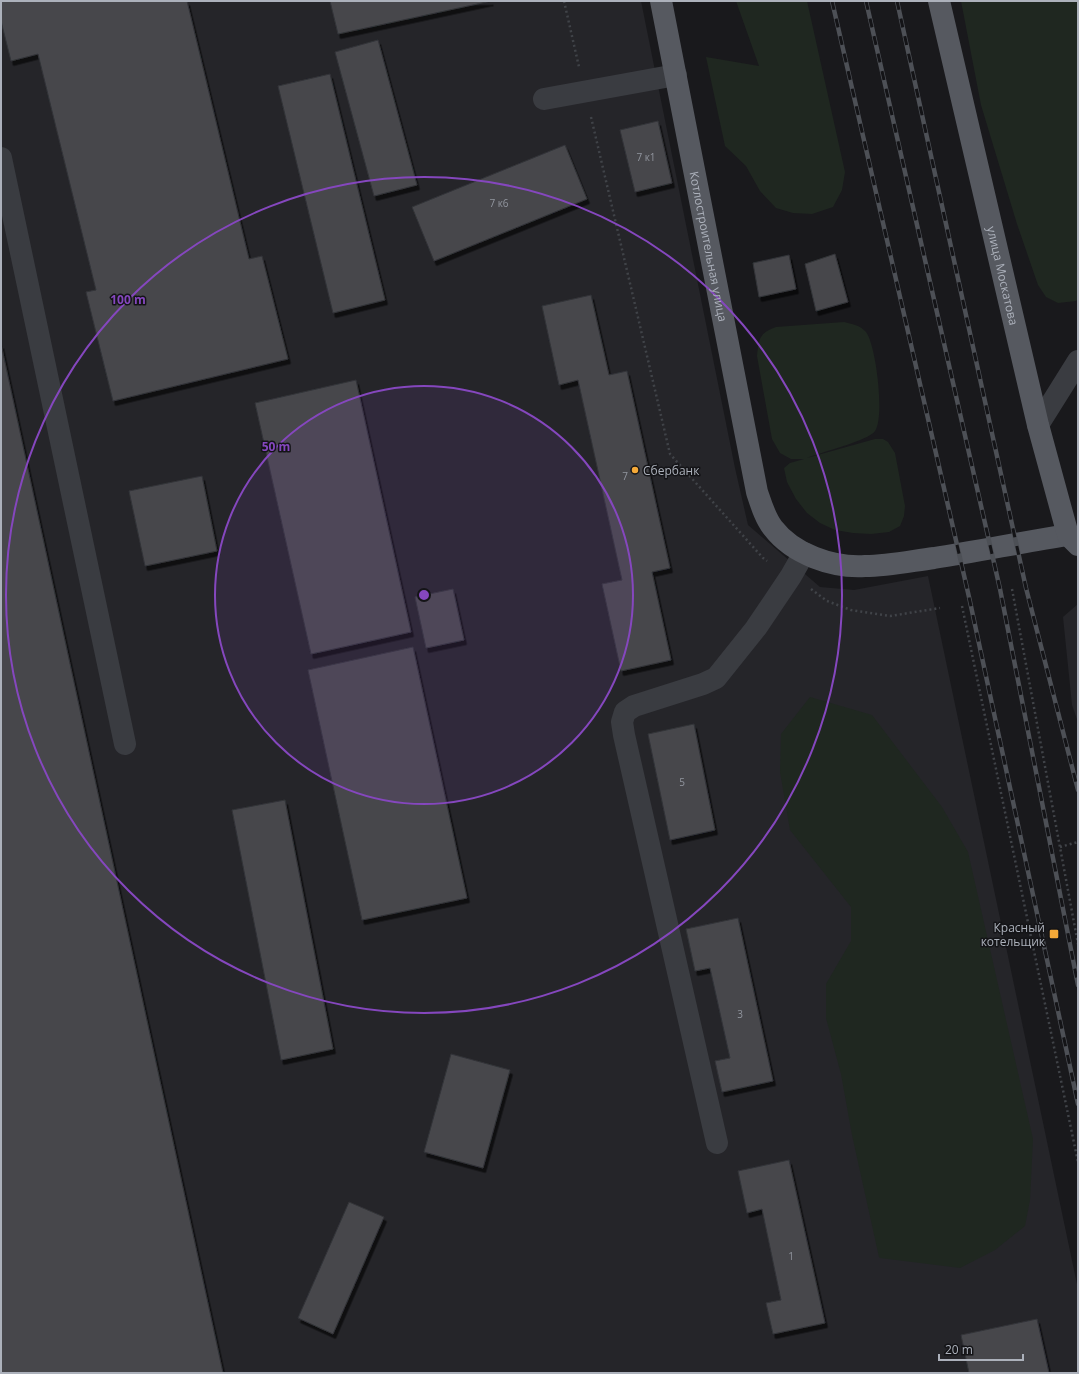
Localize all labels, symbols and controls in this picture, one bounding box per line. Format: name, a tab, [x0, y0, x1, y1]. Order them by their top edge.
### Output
house number: 7 к1	[636, 150, 656, 164]
street label: Котлостроительная улица	[686, 170, 732, 323]
house number: 7 к6	[489, 196, 509, 210]
street label: улица Москатова	[983, 225, 1023, 327]
text: 100 m	[110, 291, 146, 308]
text: 50 m	[262, 438, 290, 455]
place label: Сбербанк	[643, 462, 700, 479]
marker: Сбербанк	[630, 465, 640, 475]
house number: 7	[622, 469, 628, 483]
centre of rings	[417, 588, 431, 602]
house number: 5	[679, 775, 685, 789]
place label: Красный котельщик	[981, 919, 1046, 950]
marker: Красный котельщик	[1048, 928, 1060, 940]
house number: 3	[737, 1007, 743, 1021]
house number: 1	[788, 1249, 794, 1263]
scale bar	[939, 1336, 1023, 1362]
text: 20 m	[945, 1341, 973, 1358]

